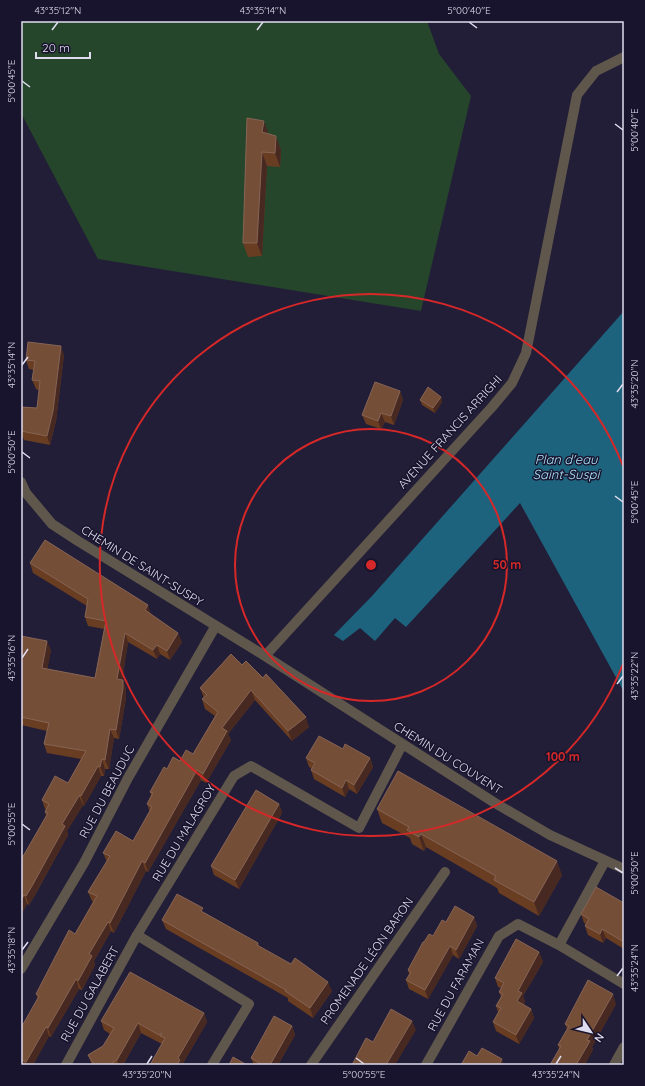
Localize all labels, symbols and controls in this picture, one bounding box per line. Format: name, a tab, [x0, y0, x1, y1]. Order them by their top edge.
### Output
text: 43°35'12"N	[35, 4, 81, 17]
text: 43°35'14"N	[240, 4, 286, 17]
text: 5°00'40"E	[447, 4, 491, 17]
scale bar	[36, 34, 90, 60]
text: 20 m	[42, 40, 70, 55]
text: 5°00'45"E	[5, 59, 18, 102]
text: 5°00'40"E	[628, 108, 641, 152]
text: 43°35'14"N	[5, 342, 18, 388]
text: 43°35'20"N	[628, 359, 641, 409]
street label: AVENUE FRANCIS ARRIGHI	[395, 372, 505, 492]
text: 5°00'50"E	[5, 430, 18, 474]
water label: Plan d'eau Saint-Suspi	[533, 451, 601, 482]
text: 5°00'45"E	[628, 480, 641, 523]
street label: CHEMIN DE SAINT-SUSPY	[79, 522, 206, 609]
text: 50 m	[493, 557, 521, 572]
centre of rings	[364, 558, 378, 572]
text: 43°35'16"N	[5, 635, 18, 681]
text: 43°35'22"N	[628, 652, 641, 700]
street label: CHEMIN DU COUVENT	[391, 718, 505, 797]
street label: RUE DU BEAUDUC	[76, 743, 137, 841]
text: 100 m	[546, 749, 580, 764]
street label: RUE DU MALAGROY	[149, 781, 219, 884]
text: 5°00'55"E	[5, 802, 18, 846]
text: 5°00'50"E	[628, 851, 641, 895]
street label: PROMENADE LÉON BARON	[317, 894, 416, 1027]
text: 43°35'18"N	[5, 927, 18, 973]
street label: RUE DU FARAMAN	[424, 936, 487, 1034]
street label: RUE DU GALABERT	[57, 943, 122, 1044]
text: 43°35'24"N	[628, 944, 641, 992]
north arrow	[571, 1012, 611, 1052]
text: N	[591, 1030, 607, 1045]
text: 43°35'20"N	[122, 1068, 172, 1081]
text: 5°00'55"E	[342, 1068, 386, 1081]
text: 43°35'24"N	[532, 1068, 580, 1081]

